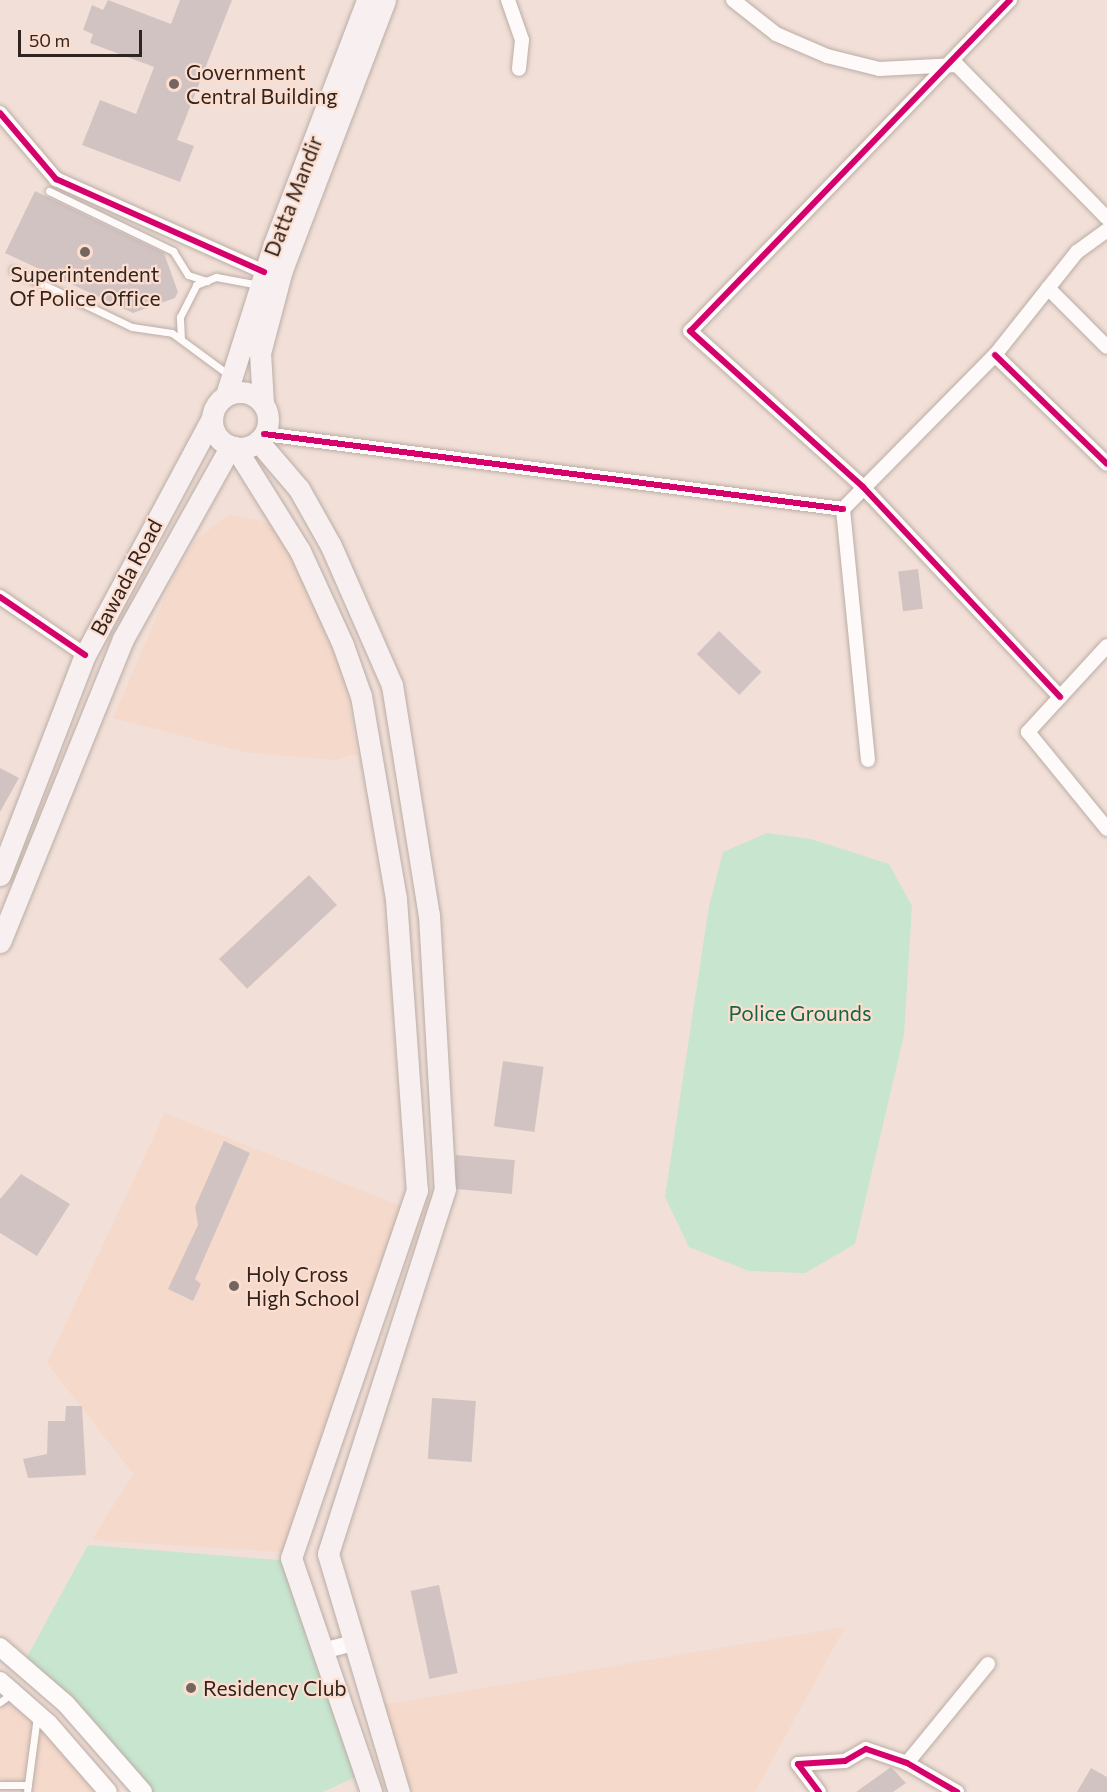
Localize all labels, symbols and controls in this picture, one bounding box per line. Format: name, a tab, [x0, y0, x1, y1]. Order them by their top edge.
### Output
scale bar	[21, 18, 146, 56]
text: 50 m	[29, 29, 70, 51]
place label: Government Central Building	[186, 59, 338, 109]
marker: Government Central Building	[167, 77, 181, 91]
street label: Datta Mandir	[258, 132, 328, 260]
marker: Superintendent Of Police Office	[78, 245, 92, 259]
place label: Superintendent Of Police Office	[9, 261, 161, 311]
street label: Bawada Road	[85, 515, 167, 639]
park label: Police Grounds	[729, 1000, 871, 1026]
place label: Holy Cross High School	[246, 1261, 360, 1311]
marker: Holy Cross High School	[227, 1279, 241, 1293]
place label: Residency Club	[203, 1675, 347, 1701]
marker: Residency Club	[184, 1681, 198, 1695]

